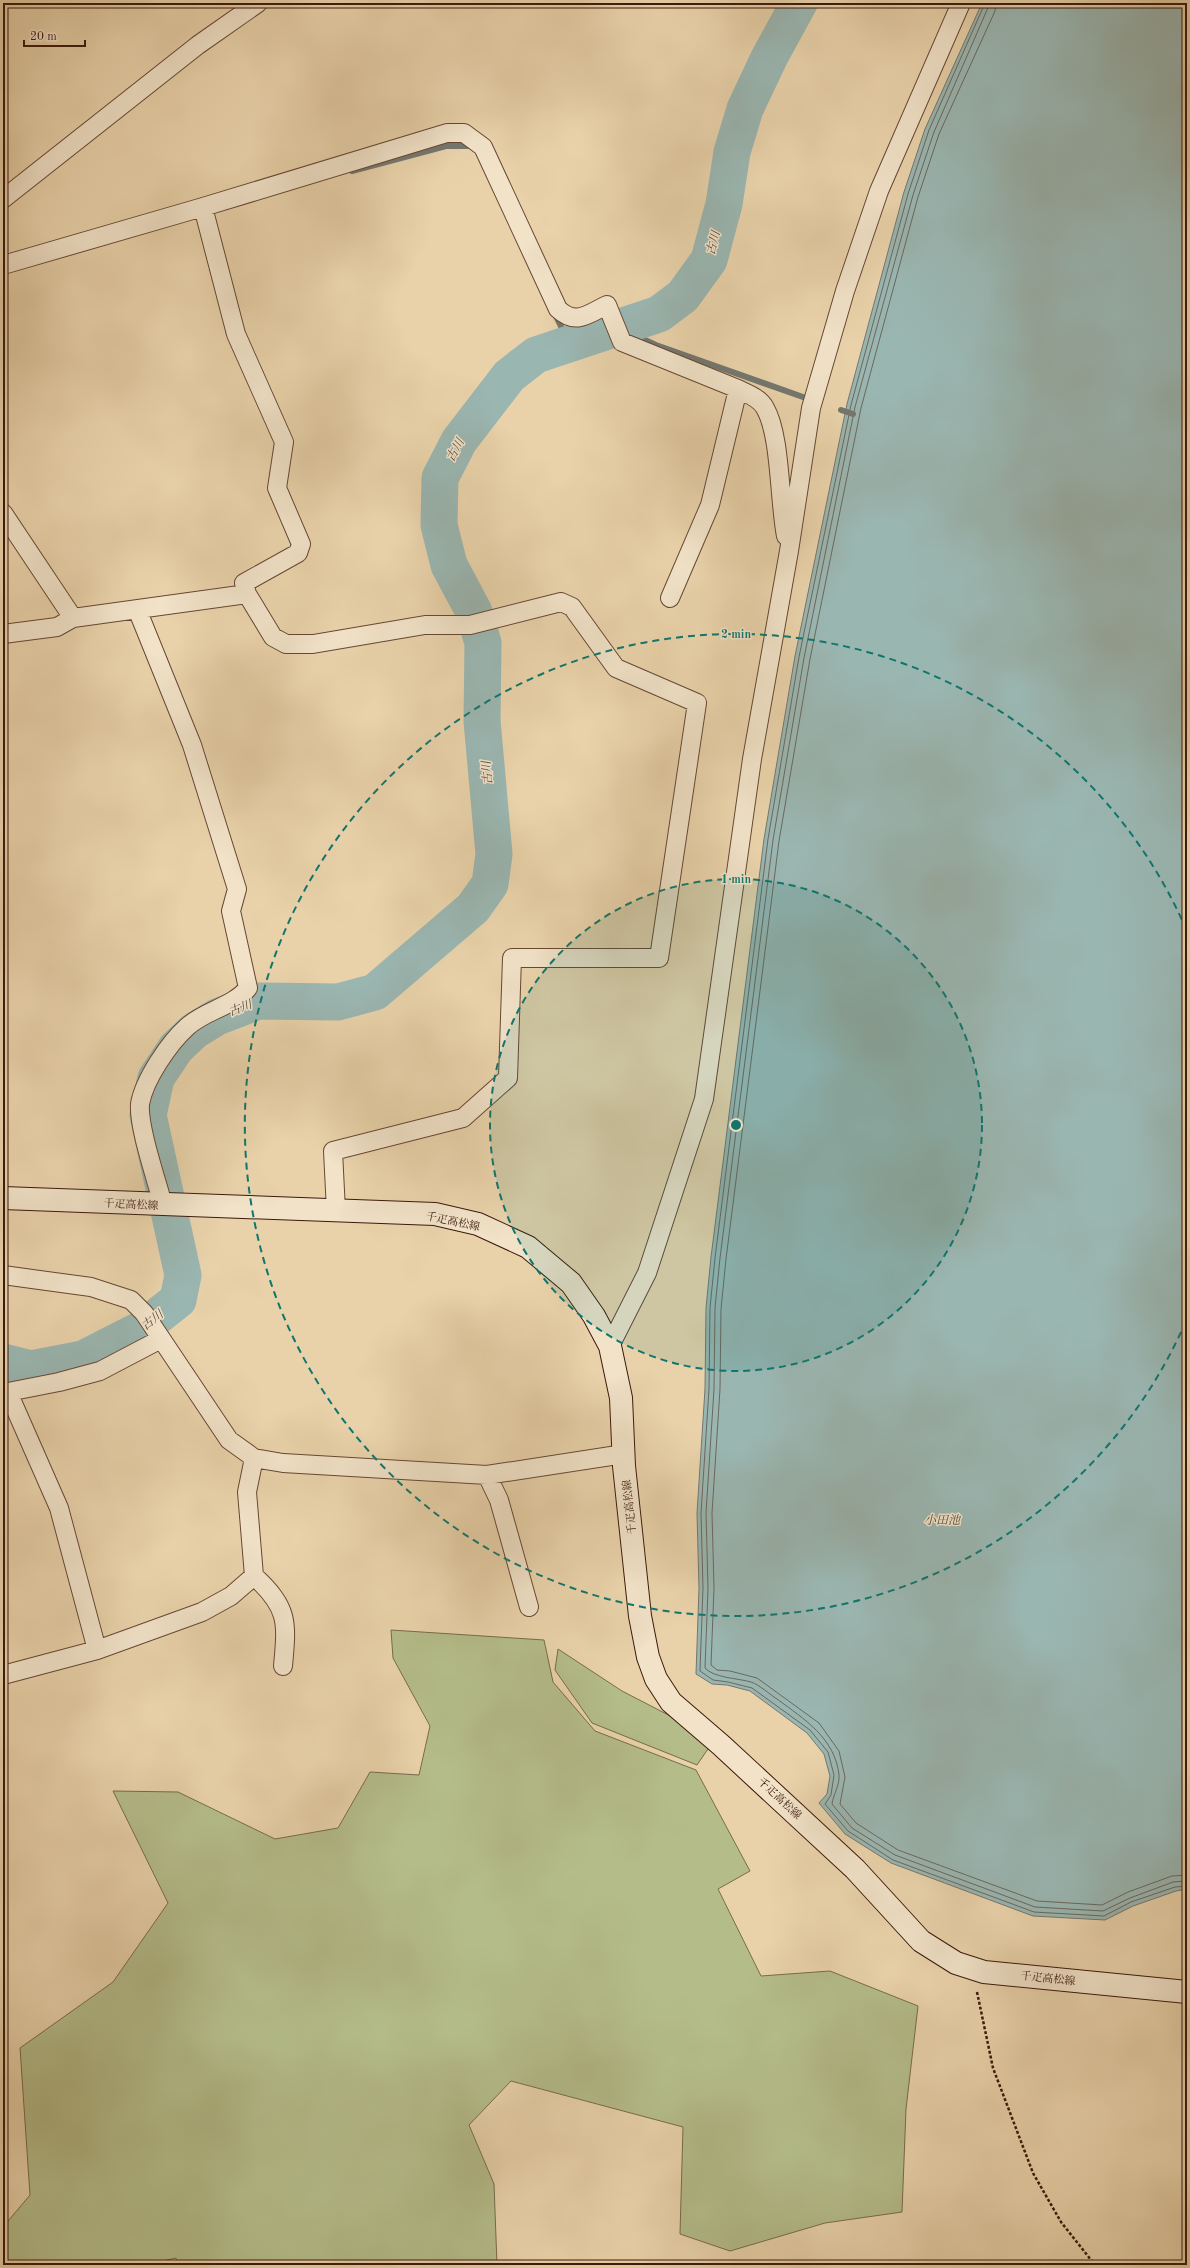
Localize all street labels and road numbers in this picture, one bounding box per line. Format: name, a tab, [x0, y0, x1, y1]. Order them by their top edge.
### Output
street label: 千疋高松線	[103, 1197, 159, 1212]
street label: 千疋高松線	[425, 1209, 481, 1234]
street label: 千疋高松線	[620, 1479, 639, 1535]
street label: 千疋高松線	[755, 1775, 804, 1822]
street label: 千疋高松線	[1020, 1969, 1076, 1988]

